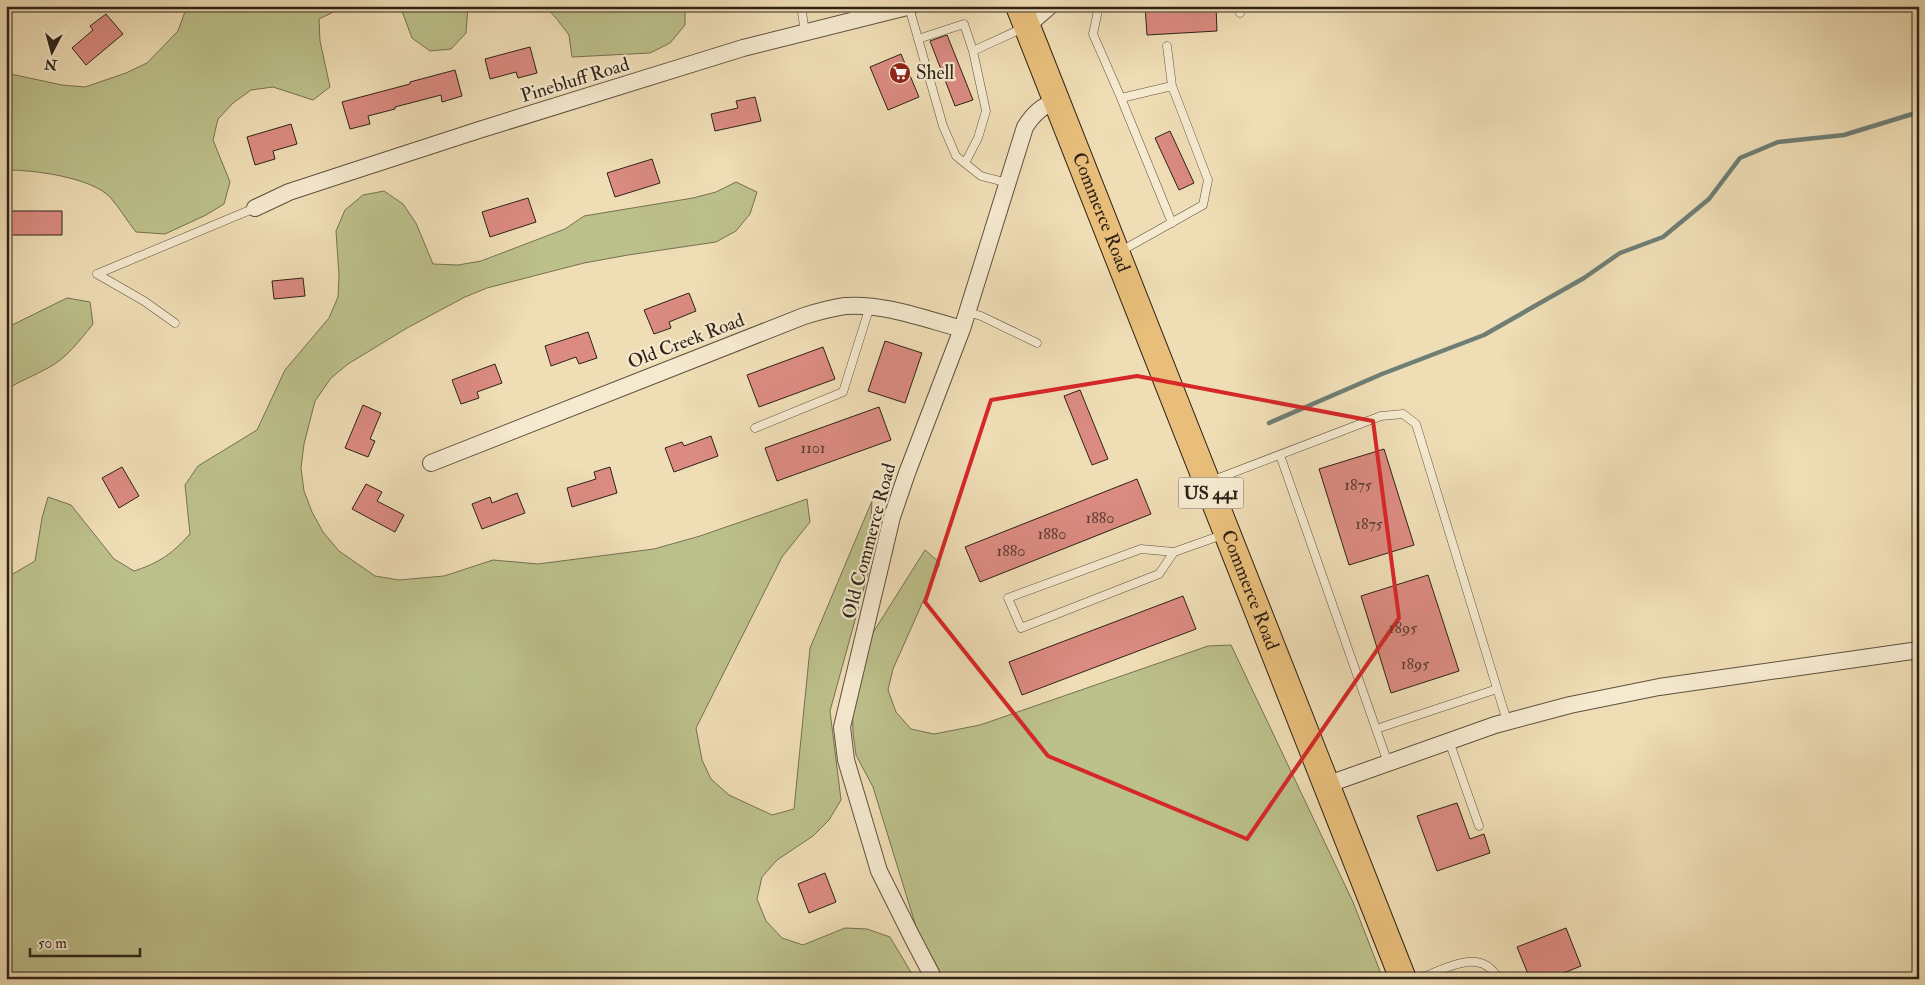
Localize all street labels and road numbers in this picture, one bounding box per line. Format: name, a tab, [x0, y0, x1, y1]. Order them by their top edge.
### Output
street label: Pinebluff Road	[518, 52, 633, 108]
street label: Commerce Road	[1067, 149, 1136, 276]
street label: Old Creek Road	[624, 308, 748, 374]
street label: Old Commerce Road	[837, 460, 901, 622]
road number: US 441	[1178, 478, 1244, 508]
street label: Commerce Road	[1216, 527, 1285, 654]

